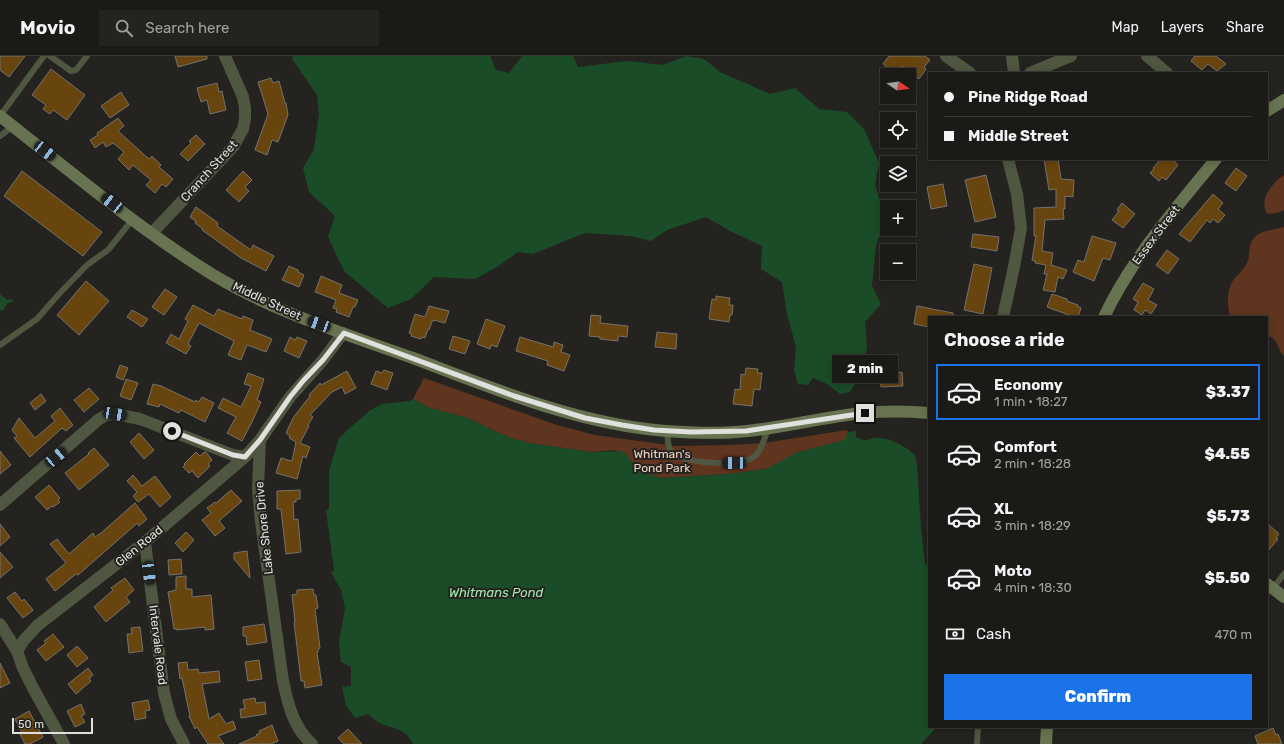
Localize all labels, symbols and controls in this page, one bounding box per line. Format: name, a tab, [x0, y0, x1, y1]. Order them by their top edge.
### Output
search box	[99, 10, 379, 46]
text: Movio	[20, 16, 75, 39]
icon: search	[113, 17, 135, 39]
text: Search here	[145, 19, 229, 37]
text: Map	[1112, 19, 1139, 36]
text: Layers	[1161, 19, 1204, 36]
text: Share	[1226, 19, 1264, 36]
north arrow	[880, 68, 916, 104]
map controls	[880, 68, 916, 280]
text: Pine Ridge Road	[968, 88, 1088, 106]
button: locate	[880, 112, 916, 148]
text: Middle Street	[968, 127, 1069, 145]
street label: Cranch Street	[178, 137, 240, 205]
car	[32, 139, 58, 163]
button: layers	[880, 156, 916, 192]
car	[99, 191, 125, 215]
button: +	[880, 200, 916, 236]
street label: Essex Street	[1129, 203, 1183, 267]
button: −	[880, 244, 916, 280]
street label: Middle Street	[231, 279, 304, 323]
car	[306, 314, 332, 334]
text: Choose a ride	[944, 329, 1065, 351]
callout: 2 min	[832, 355, 898, 383]
text: 2 min	[847, 361, 883, 376]
icon: car	[946, 374, 982, 410]
text: Economy	[994, 376, 1063, 394]
text: $3.37	[1206, 383, 1250, 401]
text: 1 min · 18:27	[994, 394, 1067, 409]
route end	[856, 404, 874, 422]
car	[102, 406, 128, 422]
route start	[163, 422, 181, 440]
icon: car	[946, 436, 982, 472]
text: Comfort	[994, 438, 1057, 456]
car	[43, 445, 69, 469]
text: $4.55	[1205, 445, 1250, 463]
park label: Whitman's Pond Park	[633, 447, 691, 475]
text: 2 min · 18:28	[994, 456, 1071, 471]
car	[722, 457, 746, 469]
street label: Lake Shore Drive	[252, 480, 276, 575]
icon: car	[946, 498, 982, 534]
text: XL	[994, 500, 1013, 518]
text: $5.73	[1206, 507, 1250, 525]
text: 3 min · 18:29	[994, 518, 1071, 533]
street label: Glen Road	[113, 523, 165, 569]
car	[142, 560, 156, 586]
icon: car	[946, 560, 982, 596]
text: Moto	[994, 562, 1032, 580]
text: $5.50	[1205, 569, 1250, 587]
text: 4 min · 18:30	[994, 580, 1072, 595]
water label: Whitmans Pond	[449, 585, 544, 600]
street label: Intervale Road	[146, 604, 170, 686]
icon: cash	[944, 623, 966, 645]
text: Cash	[976, 625, 1011, 643]
text: 470 m	[1214, 627, 1252, 642]
button: Confirm	[944, 674, 1252, 720]
scale bar	[12, 716, 93, 735]
text: 50 m	[18, 718, 44, 731]

